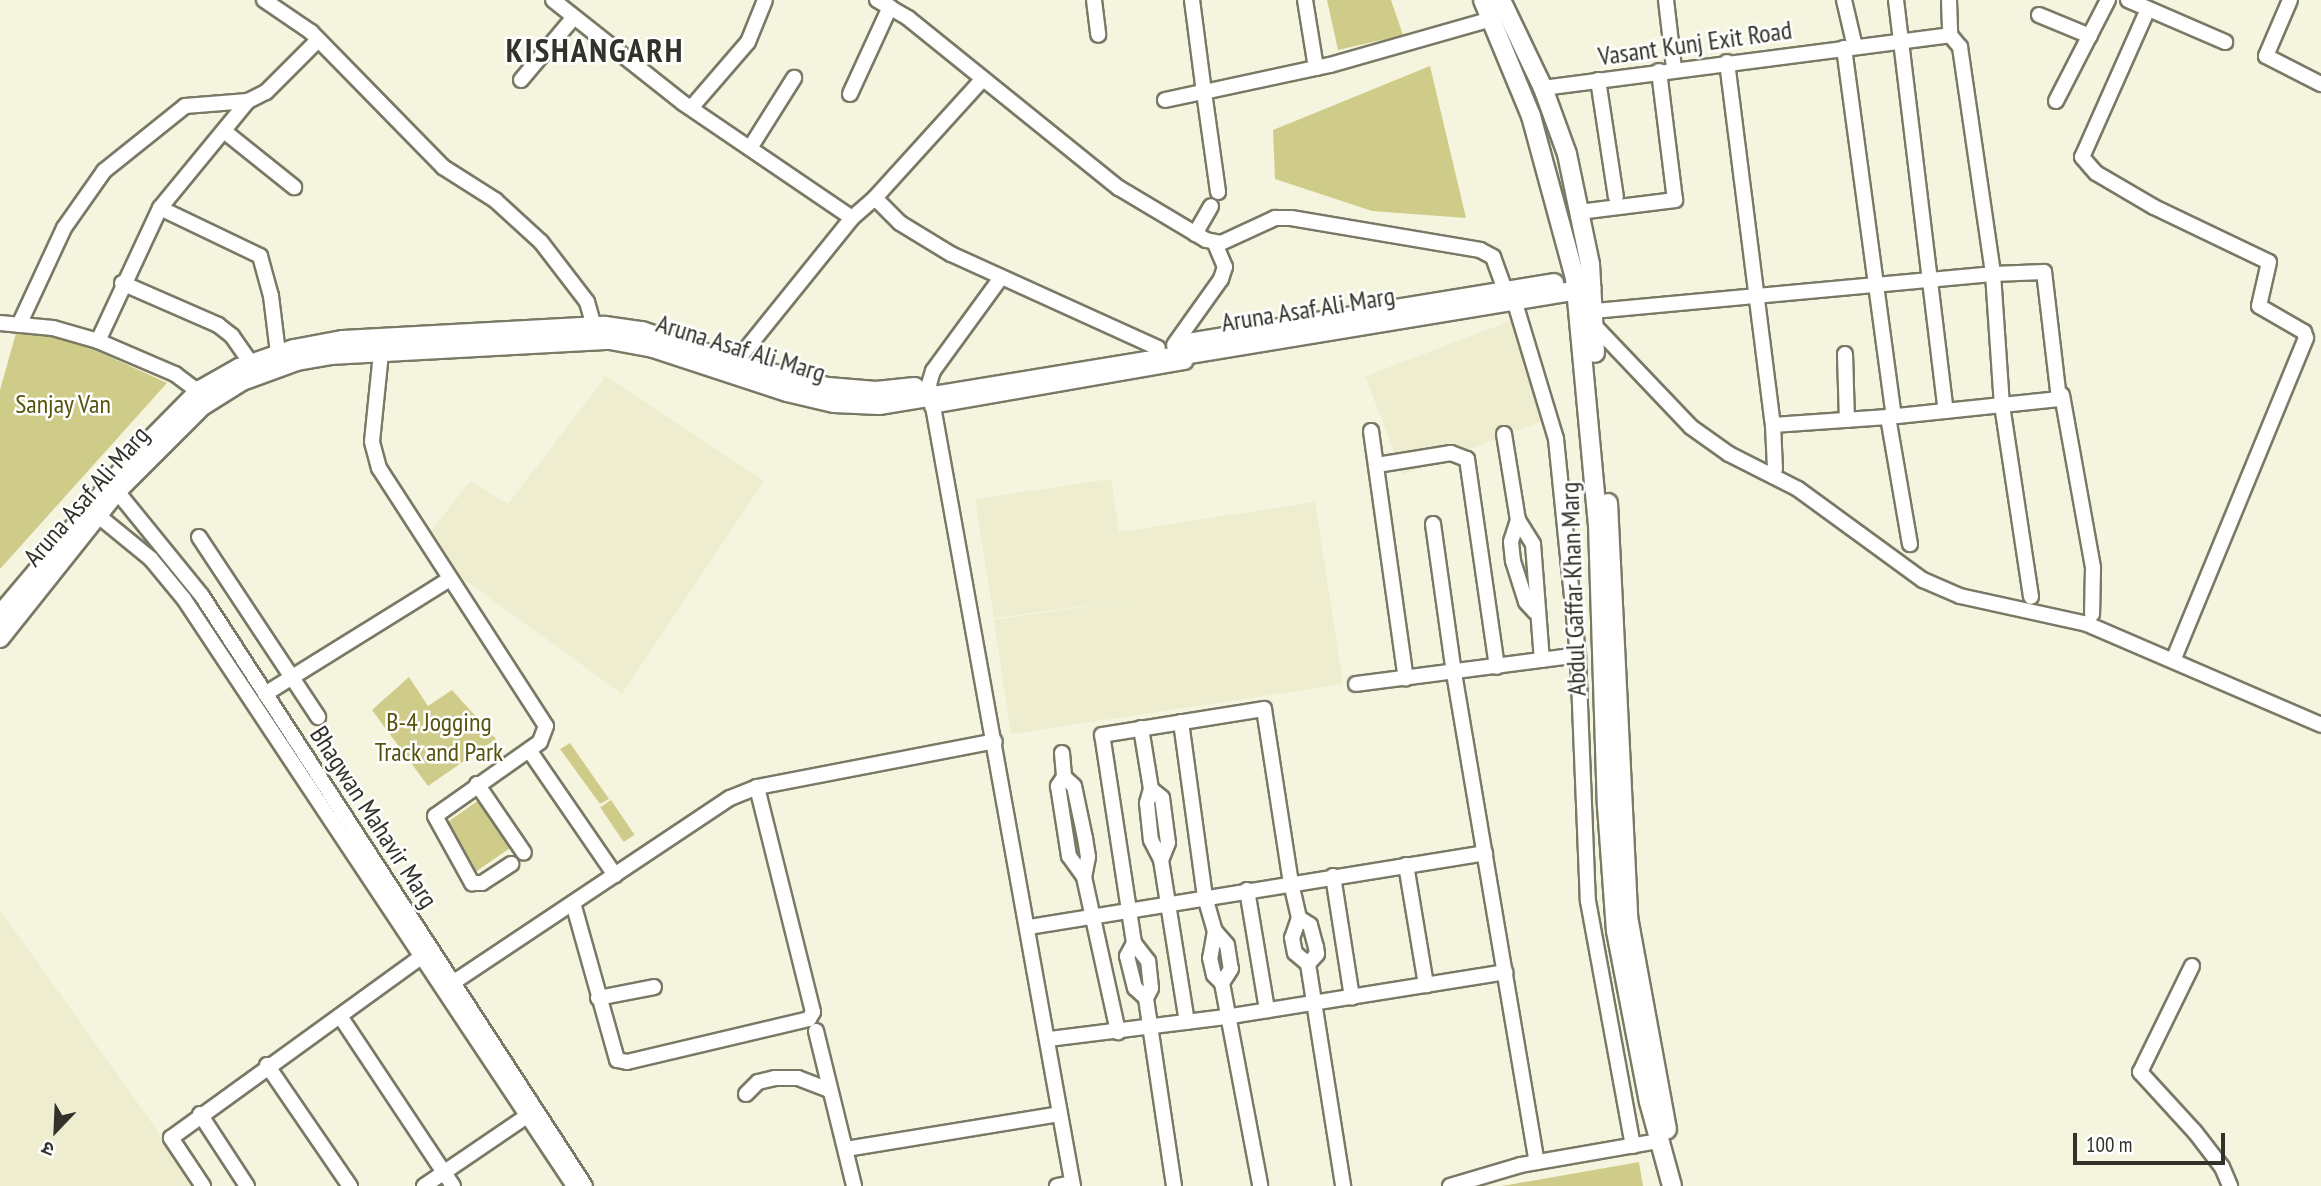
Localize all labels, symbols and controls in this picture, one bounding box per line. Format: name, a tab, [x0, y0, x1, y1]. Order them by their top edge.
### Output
street label: Vasant Kunj Exit Road	[1596, 14, 1794, 72]
district label: KISHANGARH	[507, 30, 683, 70]
street label: Aruna Asaf Ali Marg	[1218, 280, 1398, 338]
street label: Aruna Asaf Ali Marg	[652, 307, 830, 389]
park label: Sanjay Van	[14, 388, 112, 420]
street label: Aruna Asaf Ali Marg	[16, 419, 156, 573]
street label: Abdul Gaffar Khan Marg	[1554, 481, 1592, 697]
park label: B-4 Jogging Track and Park	[374, 706, 504, 768]
street label: Bhagwan Mahavir Marg	[304, 720, 444, 914]
north arrow	[21, 1095, 91, 1165]
scale bar	[2076, 1120, 2228, 1164]
text: 100 m	[2086, 1131, 2132, 1158]
text: उ	[38, 1136, 58, 1163]

